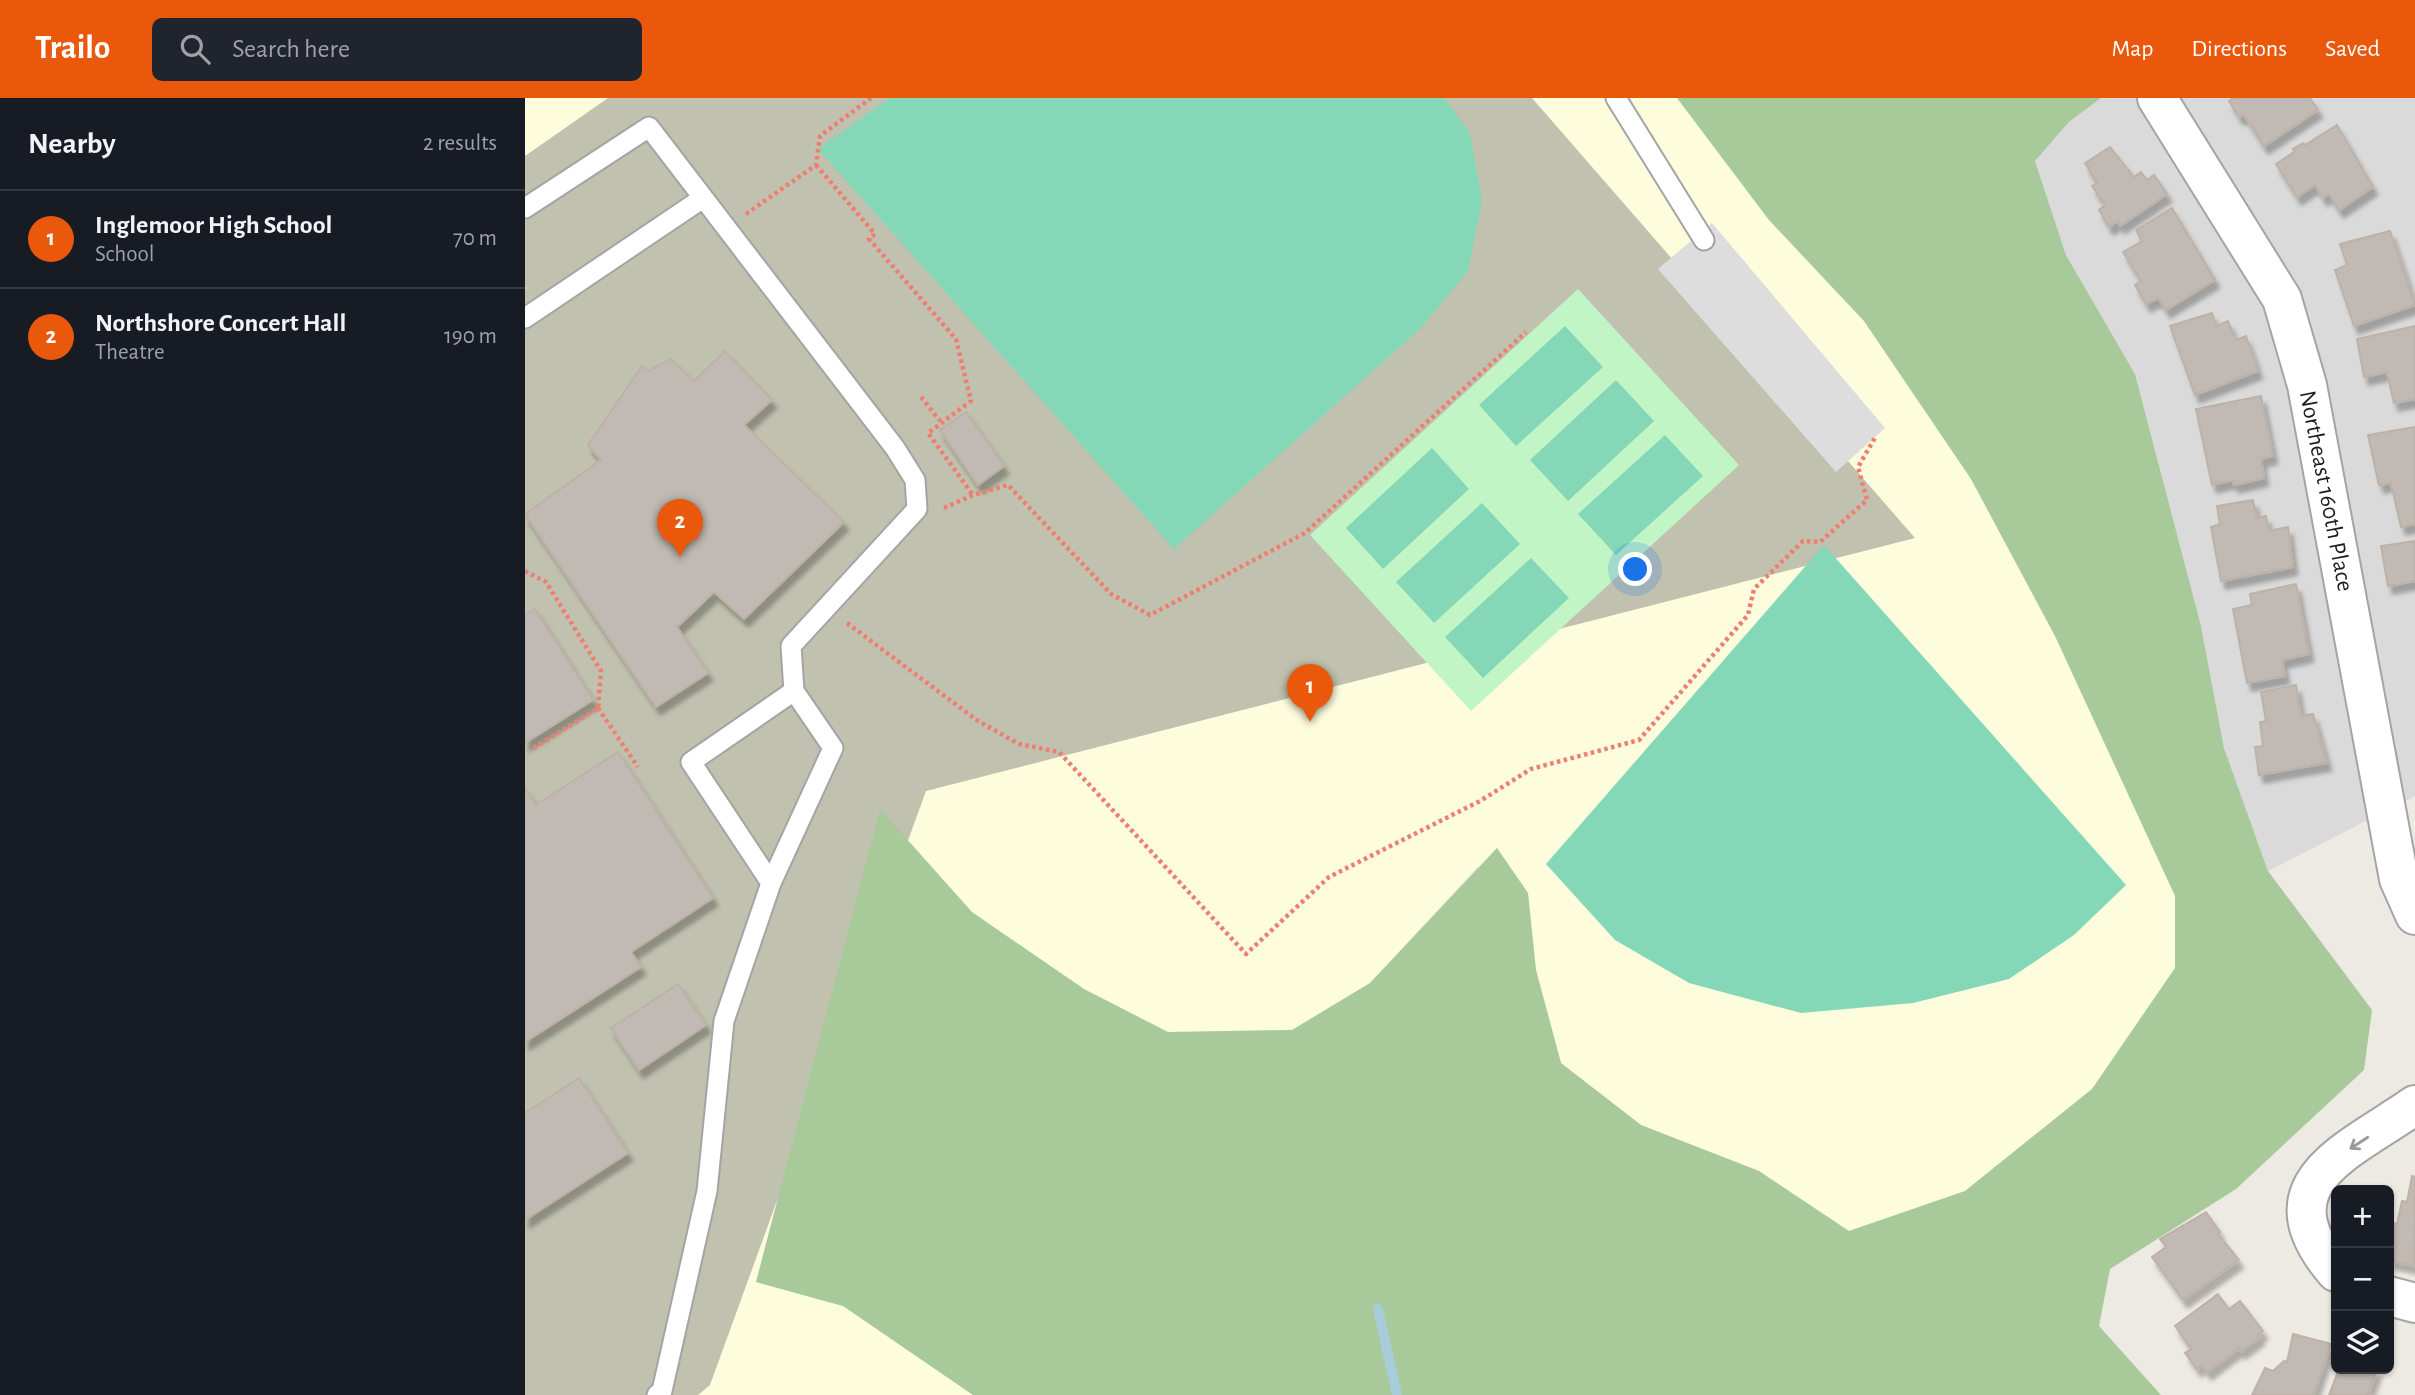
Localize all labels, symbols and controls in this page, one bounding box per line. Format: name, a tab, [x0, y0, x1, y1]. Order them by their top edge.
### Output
search box	[152, 18, 642, 81]
icon: search	[176, 30, 214, 68]
text: Trailo	[35, 32, 110, 65]
text: Search here	[232, 36, 350, 62]
text: Map	[2111, 37, 2153, 61]
text: Directions	[2191, 37, 2287, 61]
text: Saved	[2325, 37, 2380, 61]
text: Nearby	[28, 129, 116, 159]
text: 2 results	[423, 132, 497, 155]
text: Inglemoor High School	[95, 212, 332, 238]
text: 1	[47, 227, 55, 250]
text: 70 m	[453, 227, 497, 250]
text: School	[95, 243, 154, 266]
text: Northshore Concert Hall	[95, 310, 346, 336]
text: 2	[46, 325, 56, 348]
text: 190 m	[444, 325, 497, 348]
text: Theatre	[95, 341, 165, 364]
street label: Northeast 160th Place	[2295, 389, 2357, 594]
pin: 2	[657, 499, 703, 557]
your location	[1618, 552, 1652, 586]
pin: 1	[1287, 664, 1333, 722]
one-way arrow	[2349, 1137, 2369, 1151]
map controls	[2331, 1185, 2394, 1374]
button: +	[2331, 1185, 2394, 1248]
button: −	[2331, 1248, 2394, 1311]
button: layers	[2331, 1311, 2394, 1374]

